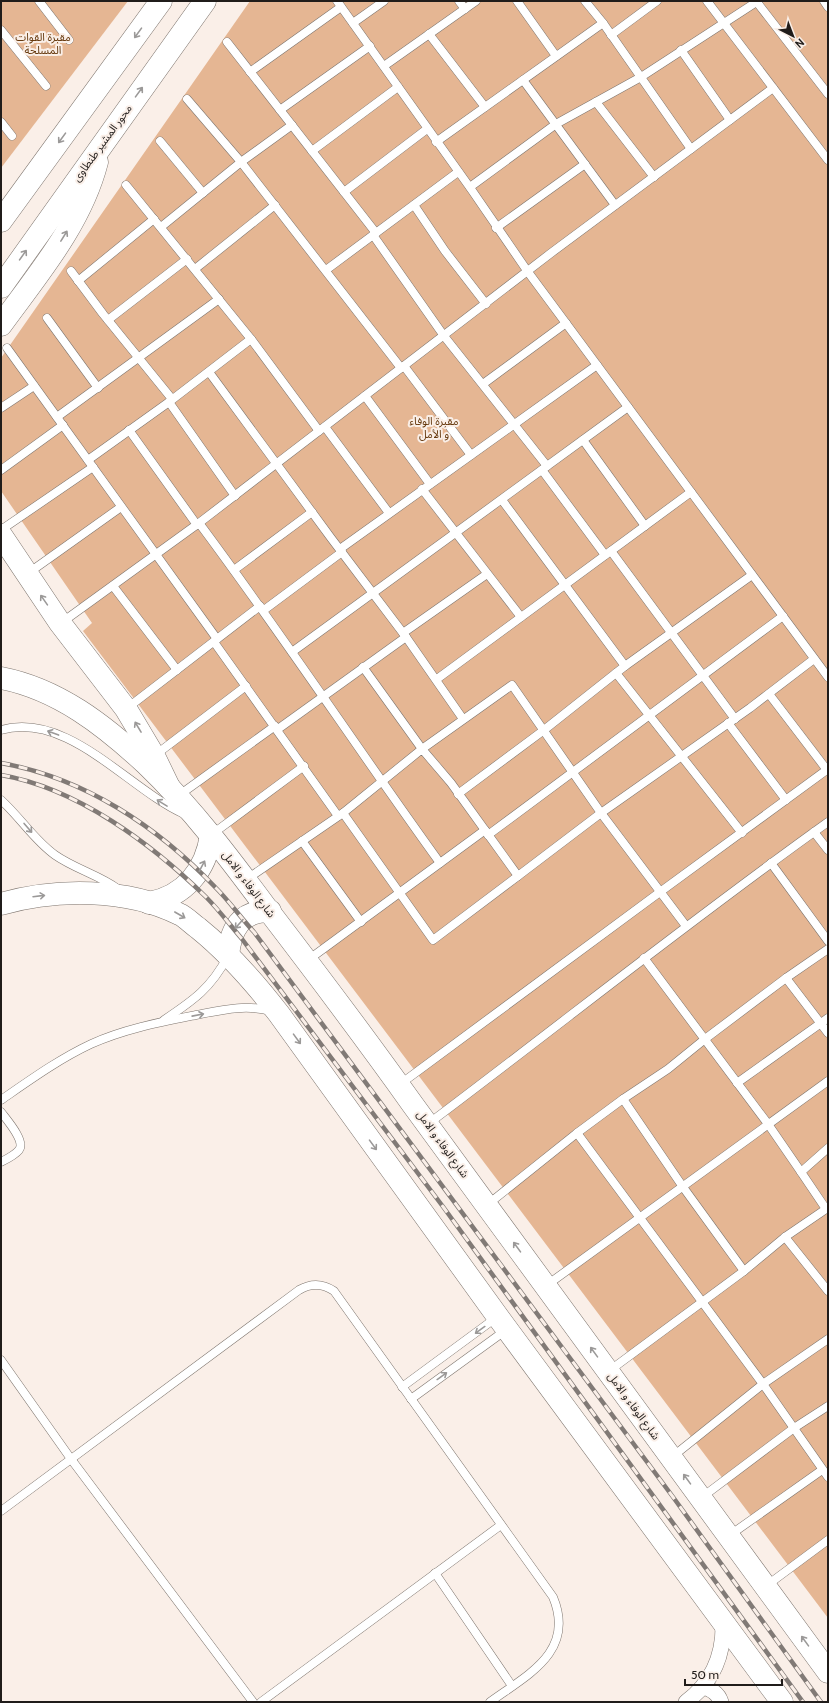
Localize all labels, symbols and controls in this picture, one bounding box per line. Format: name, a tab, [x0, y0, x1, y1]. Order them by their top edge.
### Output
north arrow	[773, 16, 813, 56]
one-way arrow	[134, 27, 142, 38]
park label: مقبرة القوات المسلحة	[15, 30, 71, 57]
text: N	[792, 36, 807, 51]
one-way arrow	[135, 86, 143, 97]
street label: محور المشير طنطاوى	[69, 101, 135, 184]
one-way arrow	[57, 132, 66, 143]
one-way arrow	[60, 231, 69, 242]
one-way arrow	[19, 249, 28, 260]
park label: مقبرة الوفاء و الأمل	[409, 414, 459, 441]
one-way arrow	[40, 595, 48, 606]
one-way arrow	[134, 722, 142, 733]
one-way arrow	[48, 728, 60, 736]
one-way arrow	[157, 798, 168, 807]
one-way arrow	[23, 823, 33, 833]
street label: شارع الوفاء و الامل	[219, 848, 279, 921]
one-way arrow	[199, 860, 206, 872]
one-way arrow	[32, 892, 45, 900]
one-way arrow	[174, 912, 186, 919]
one-way arrow	[235, 918, 244, 929]
one-way arrow	[191, 1010, 204, 1018]
one-way arrow	[293, 1033, 301, 1044]
street label: شارع الوفاء و الامل	[413, 1108, 472, 1181]
one-way arrow	[369, 1139, 377, 1150]
one-way arrow	[513, 1241, 521, 1252]
one-way arrow	[475, 1325, 486, 1334]
one-way arrow	[590, 1346, 598, 1357]
street label: شارع الوفاء و الامل	[604, 1370, 663, 1443]
one-way arrow	[436, 1372, 447, 1381]
one-way arrow	[683, 1474, 692, 1485]
one-way arrow	[801, 1635, 809, 1646]
scale bar	[685, 1661, 782, 1687]
text: 50 m	[691, 1667, 719, 1682]

